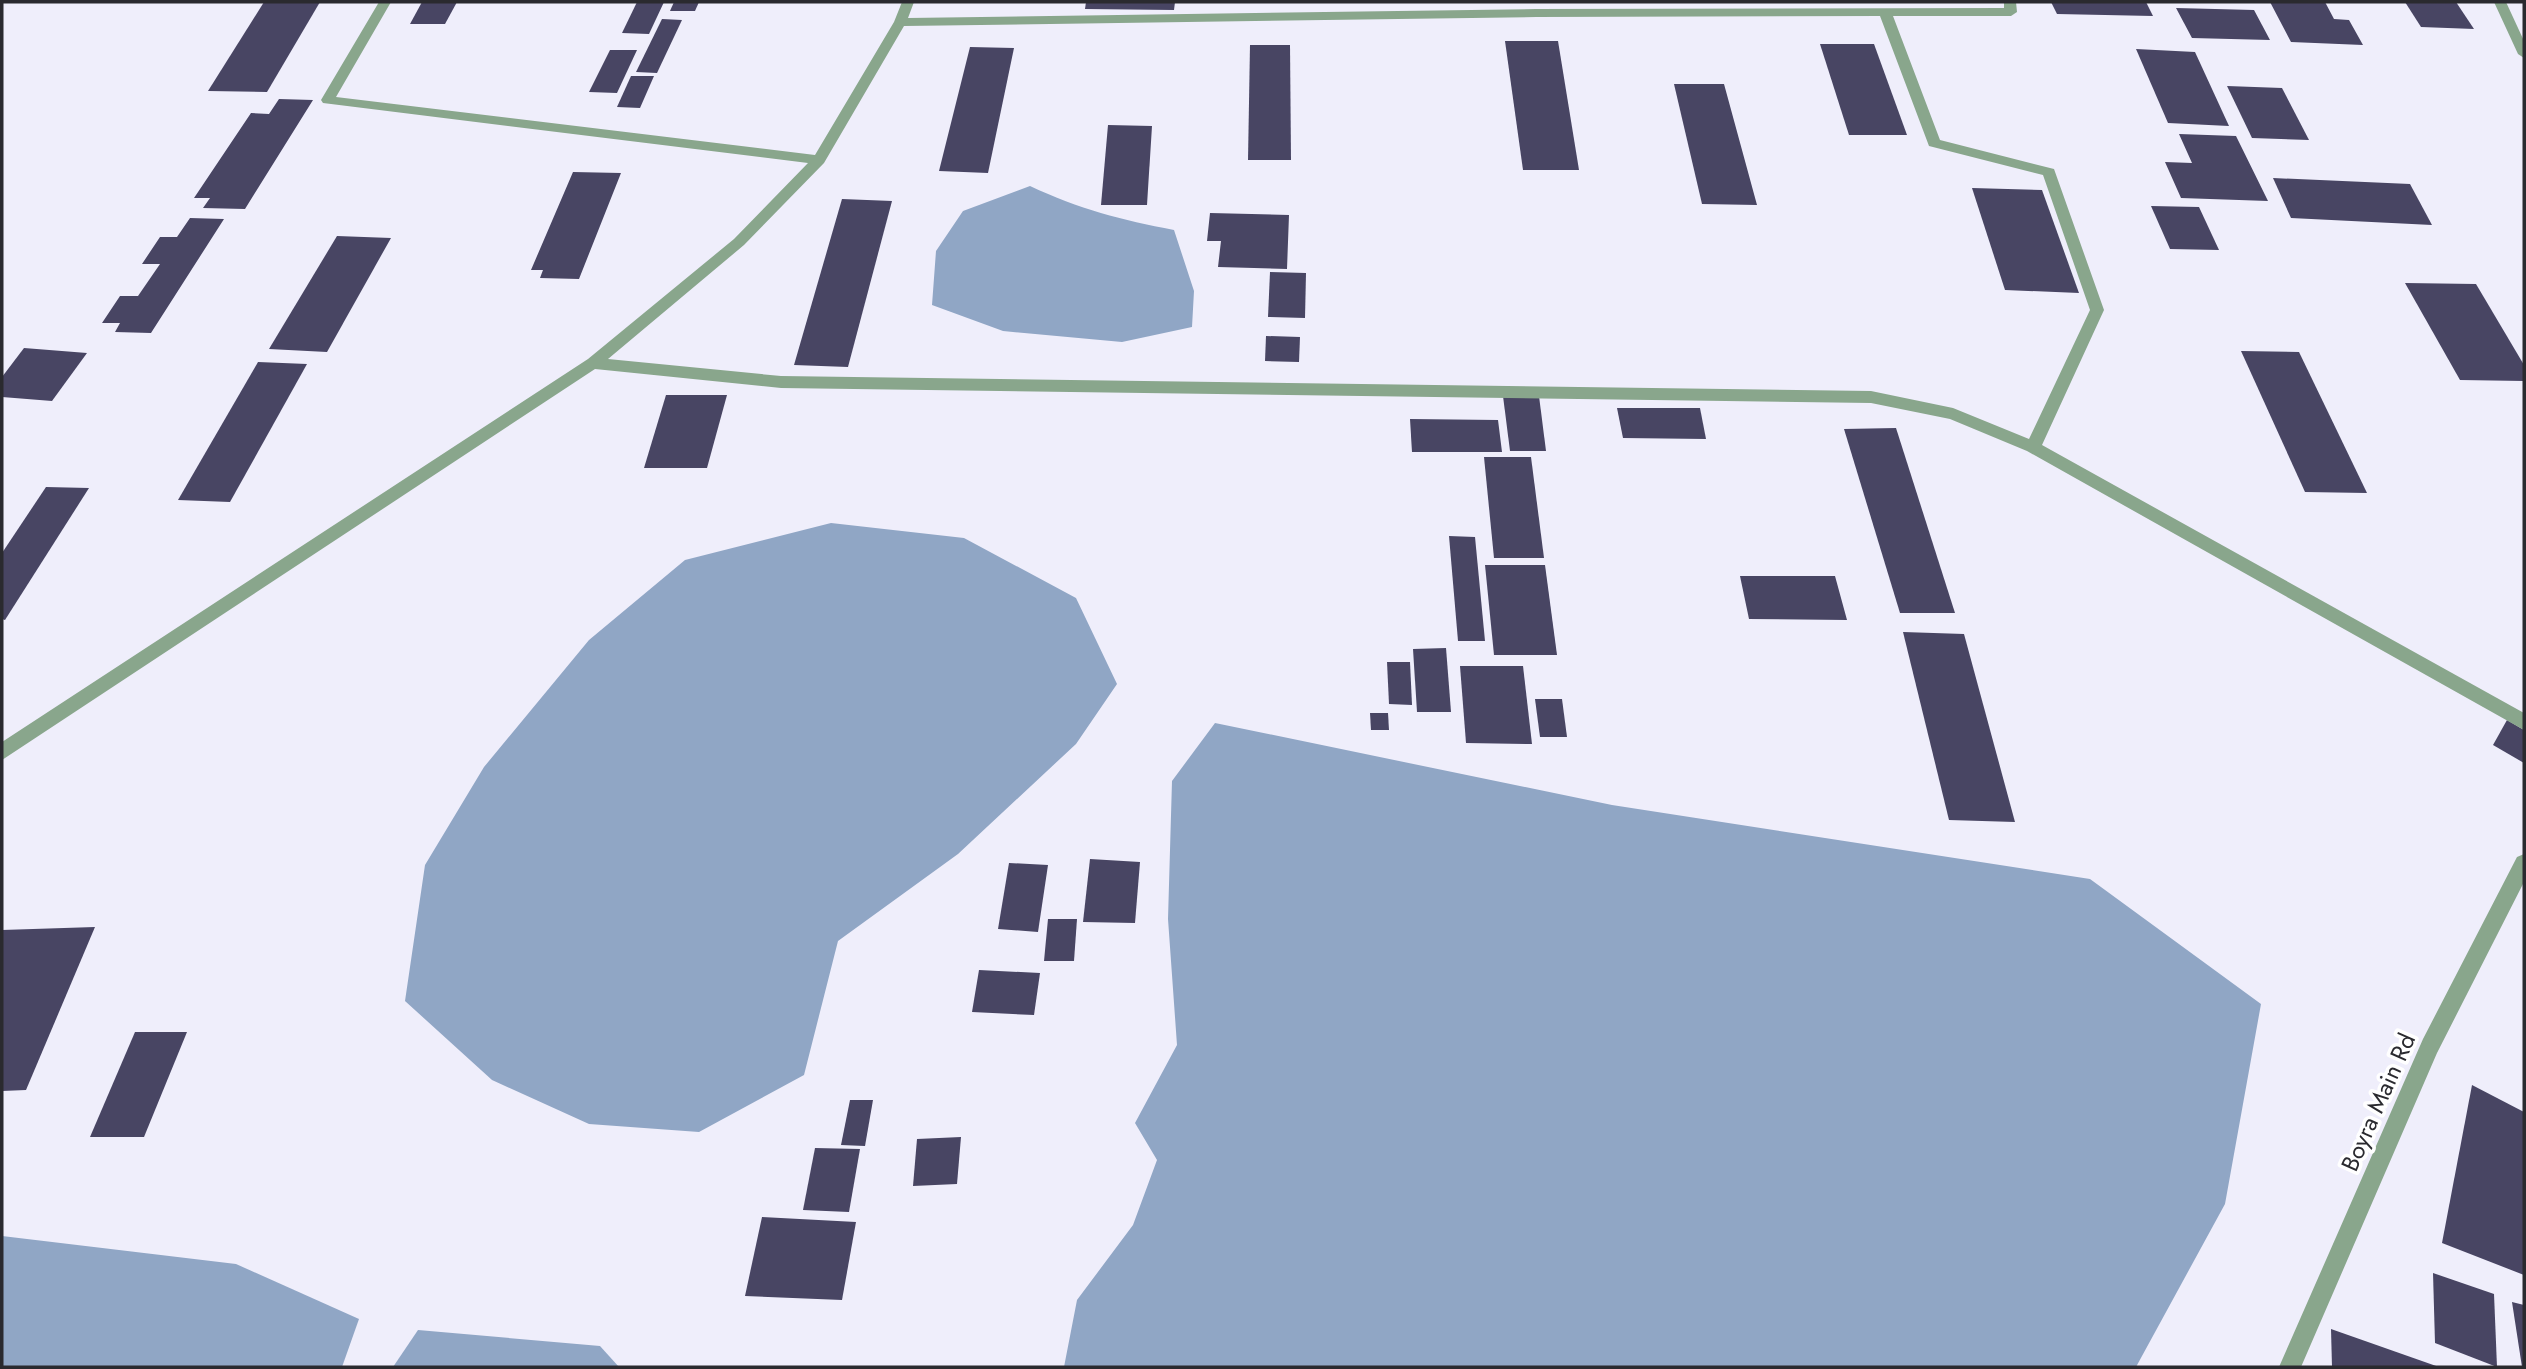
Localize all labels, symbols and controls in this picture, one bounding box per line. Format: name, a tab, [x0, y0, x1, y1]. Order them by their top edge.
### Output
street label: Boyra Main Rd	[2332, 1027, 2424, 1177]

